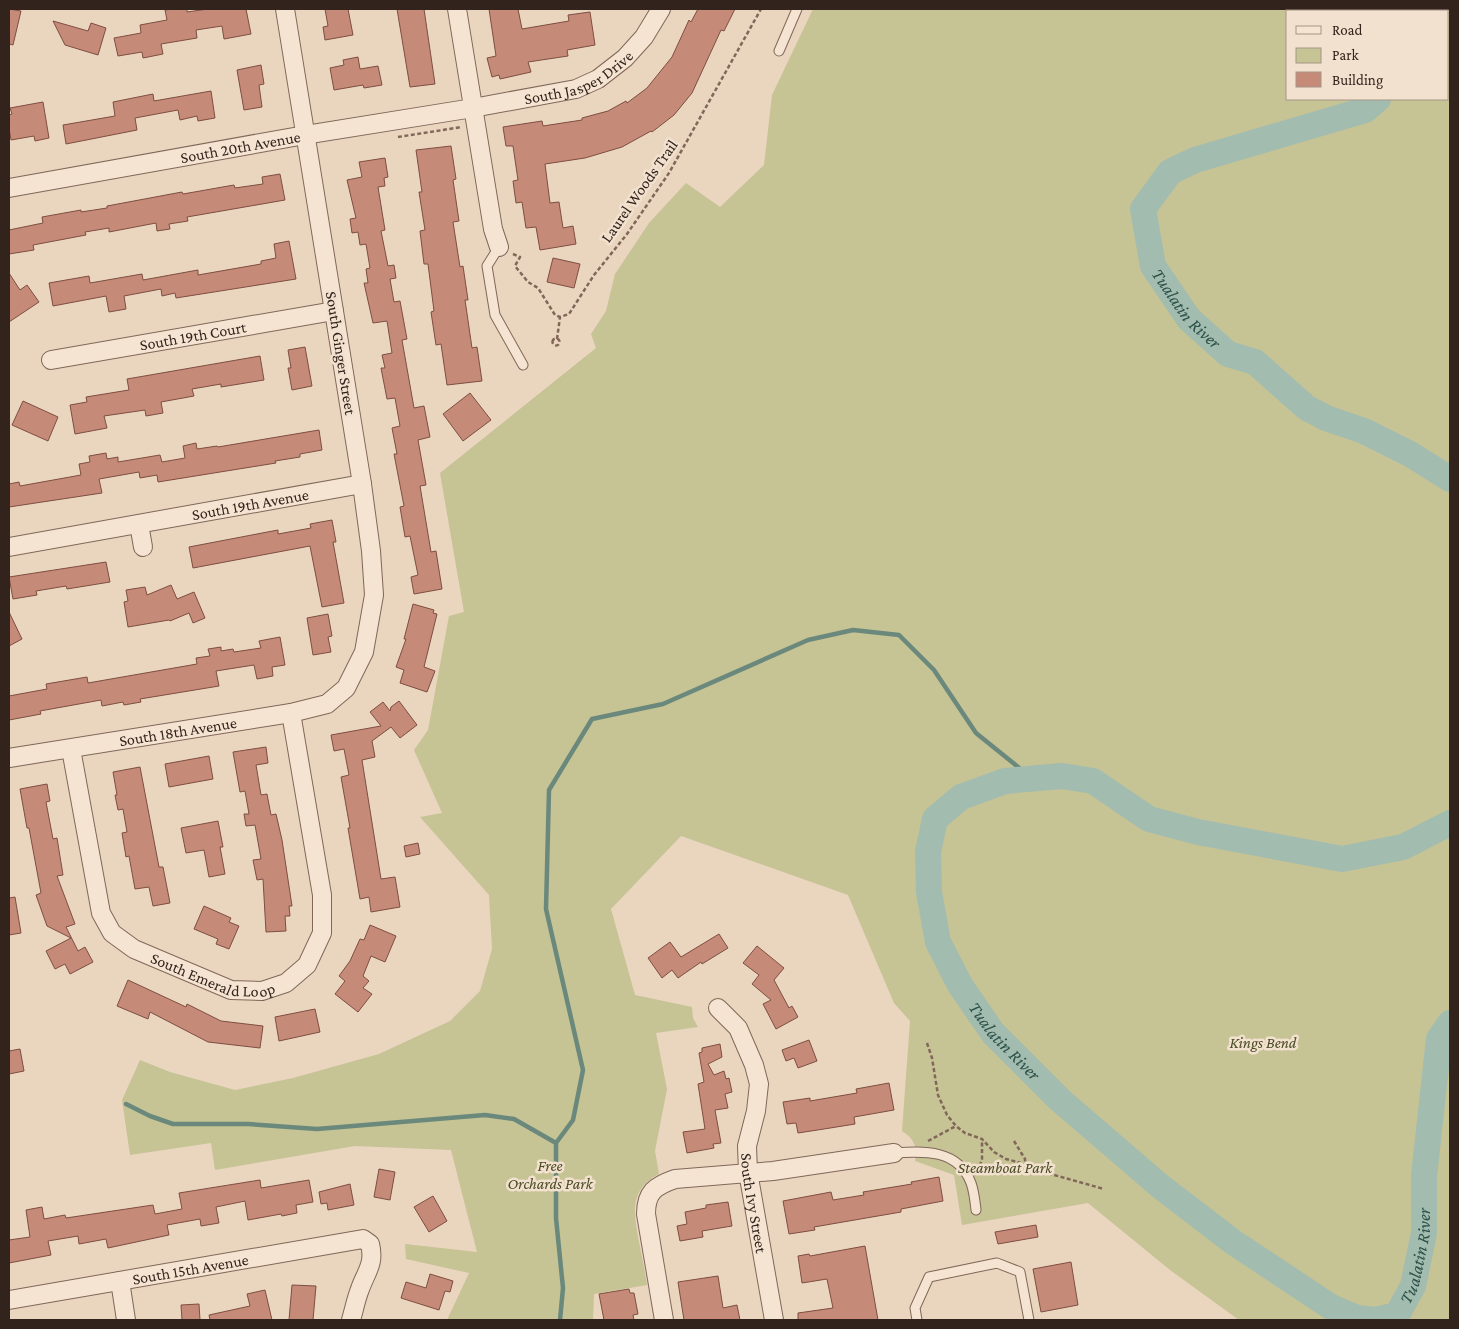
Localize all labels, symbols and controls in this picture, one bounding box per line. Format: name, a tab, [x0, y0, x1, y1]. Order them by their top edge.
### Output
legend	[1286, 10, 1449, 100]
text: Road	[1332, 22, 1363, 38]
street label: South Jasper Drive	[523, 47, 636, 107]
text: Park	[1332, 47, 1359, 63]
text: Building	[1332, 72, 1383, 89]
street label: South 20th Avenue	[179, 128, 302, 166]
street label: Laurel Woods Trail	[597, 137, 681, 245]
water label: Tualatin River	[1148, 265, 1225, 353]
street label: South Ginger Street	[322, 290, 359, 417]
street label: South 19th Court	[138, 318, 248, 353]
street label: South 19th Avenue	[190, 485, 310, 523]
street label: South 18th Avenue	[118, 713, 238, 749]
street label: South Emerald Loop	[148, 949, 277, 1000]
water label: Tualatin River	[965, 998, 1045, 1085]
park label: Kings Bend	[1230, 1034, 1297, 1052]
street label: South Ivy Street	[739, 1153, 771, 1255]
park label: Free Orchards Park	[507, 1157, 594, 1192]
park label: Steamboat Park	[958, 1159, 1053, 1176]
water label: Tualatin River	[1395, 1207, 1434, 1307]
street label: South 15th Avenue	[131, 1250, 250, 1287]

